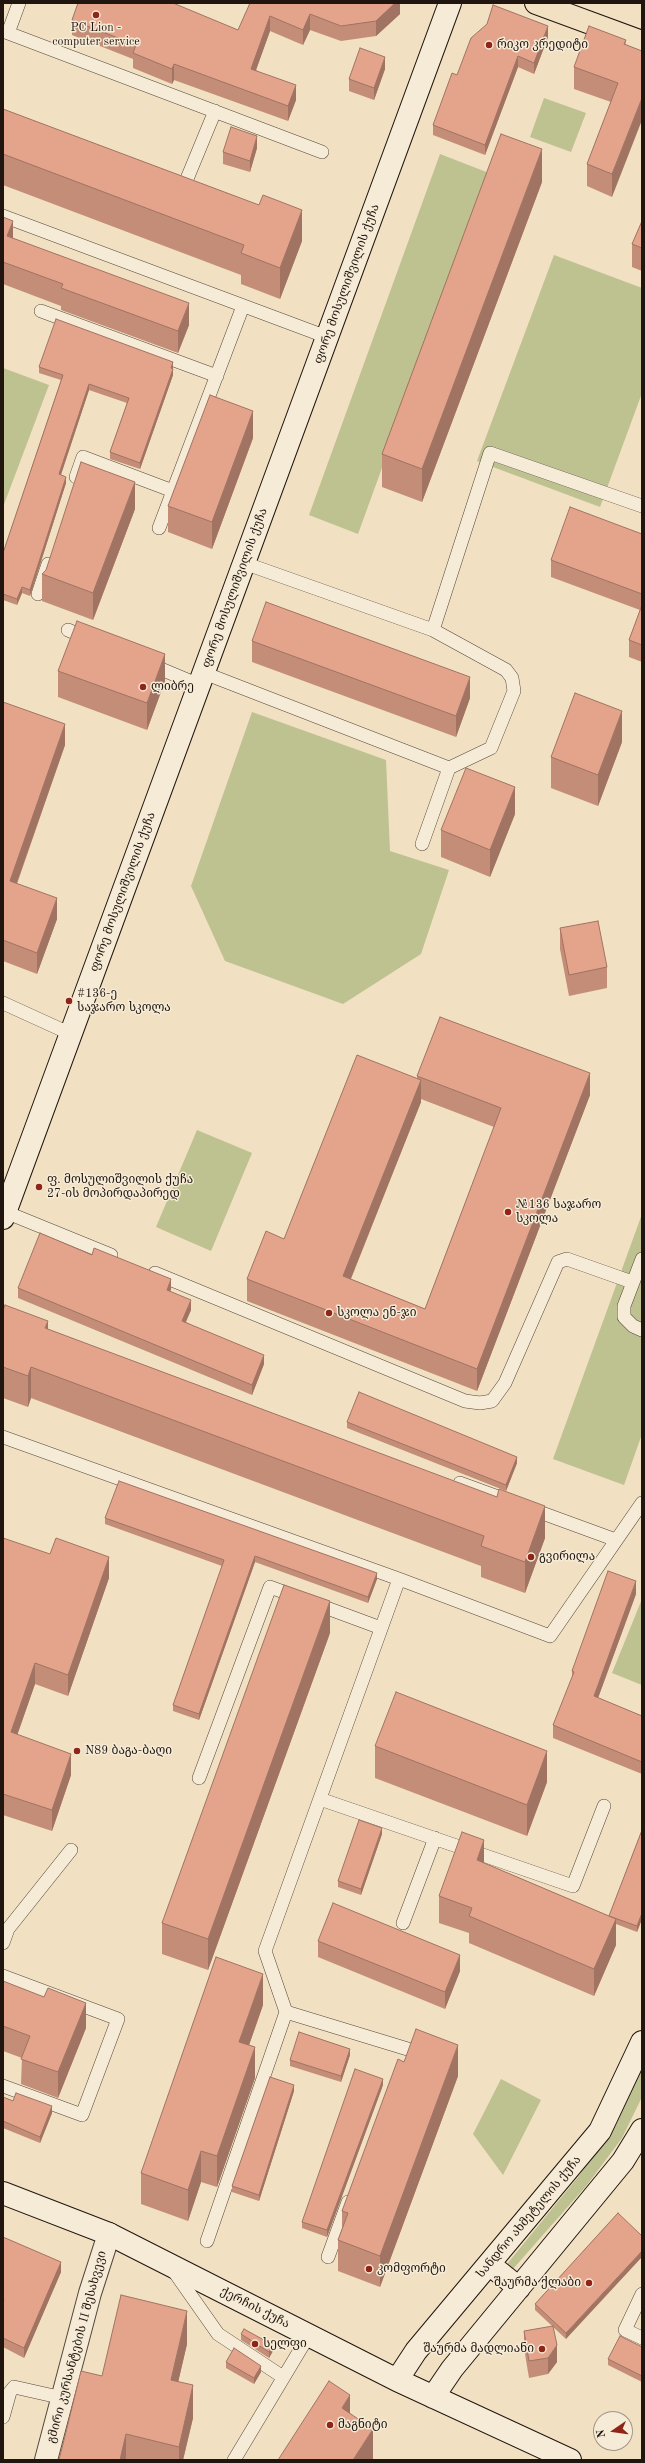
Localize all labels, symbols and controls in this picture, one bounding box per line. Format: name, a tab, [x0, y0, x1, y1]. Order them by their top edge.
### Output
marker: PC Lion - computer service	[91, 10, 101, 20]
place label: PC Lion - computer service	[52, 21, 140, 49]
place label: რიკო კრედიტი	[497, 38, 588, 52]
marker: რიკო კრედიტი	[484, 40, 494, 50]
street label: ფორე მოსულიშვილის ქუჩა	[311, 202, 383, 366]
street label: ფორე მოსულიშვილის ქუჩა	[199, 506, 271, 670]
place label: ლიბრე	[151, 680, 194, 694]
marker: ლიბრე	[138, 682, 148, 692]
street label: ფორე მოსულიშვილის ქუჩა	[87, 810, 159, 974]
place label: #136-ე საჯარო სკოლა	[77, 987, 171, 1015]
marker: #136-ე საჯარო სკოლა	[64, 996, 74, 1006]
place label: ფ. მოსულიშვილის ქუჩა 27-ის მოპირდაპირედ	[47, 1173, 193, 1201]
marker: ფ. მოსულიშვილის ქუჩა 27-ის მოპირდაპირედ	[34, 1182, 44, 1192]
place label: №136 საჯარო სკოლა	[516, 1198, 601, 1226]
marker: №136 საჯარო სკოლა	[503, 1207, 513, 1217]
place label: სკოლა ენ-ჯი	[337, 1306, 417, 1320]
marker: სკოლა ენ-ჯი	[324, 1308, 334, 1318]
place label: გვირილა	[539, 1550, 595, 1564]
marker: გვირილა	[526, 1552, 536, 1562]
place label: N89 ბაგა-ბაღი	[85, 1744, 172, 1758]
marker: N89 ბაგა-ბაღი	[72, 1746, 82, 1756]
street label: სანდრო ახმეტელის ქუჩა	[474, 2153, 584, 2281]
street label: გმირი კურსანტების II შესახვევი	[44, 2249, 110, 2445]
place label: კომფორტი	[377, 2262, 446, 2276]
marker: კომფორტი	[364, 2264, 374, 2274]
place label: შაურმა ქლაბი	[494, 2276, 581, 2290]
marker: შაურმა ქლაბი	[584, 2278, 594, 2288]
street label: ქერჩის ქუჩა	[218, 2284, 292, 2332]
place label: სელფი	[263, 2337, 307, 2351]
marker: სელფი	[250, 2339, 260, 2349]
place label: შაურმა მადლიანი	[423, 2342, 534, 2356]
marker: შაურმა მადლიანი	[537, 2344, 547, 2354]
north arrow	[593, 2411, 633, 2451]
place label: მაგნიტი	[338, 2418, 387, 2432]
marker: მაგნიტი	[325, 2420, 335, 2430]
text: N	[595, 2428, 608, 2439]

